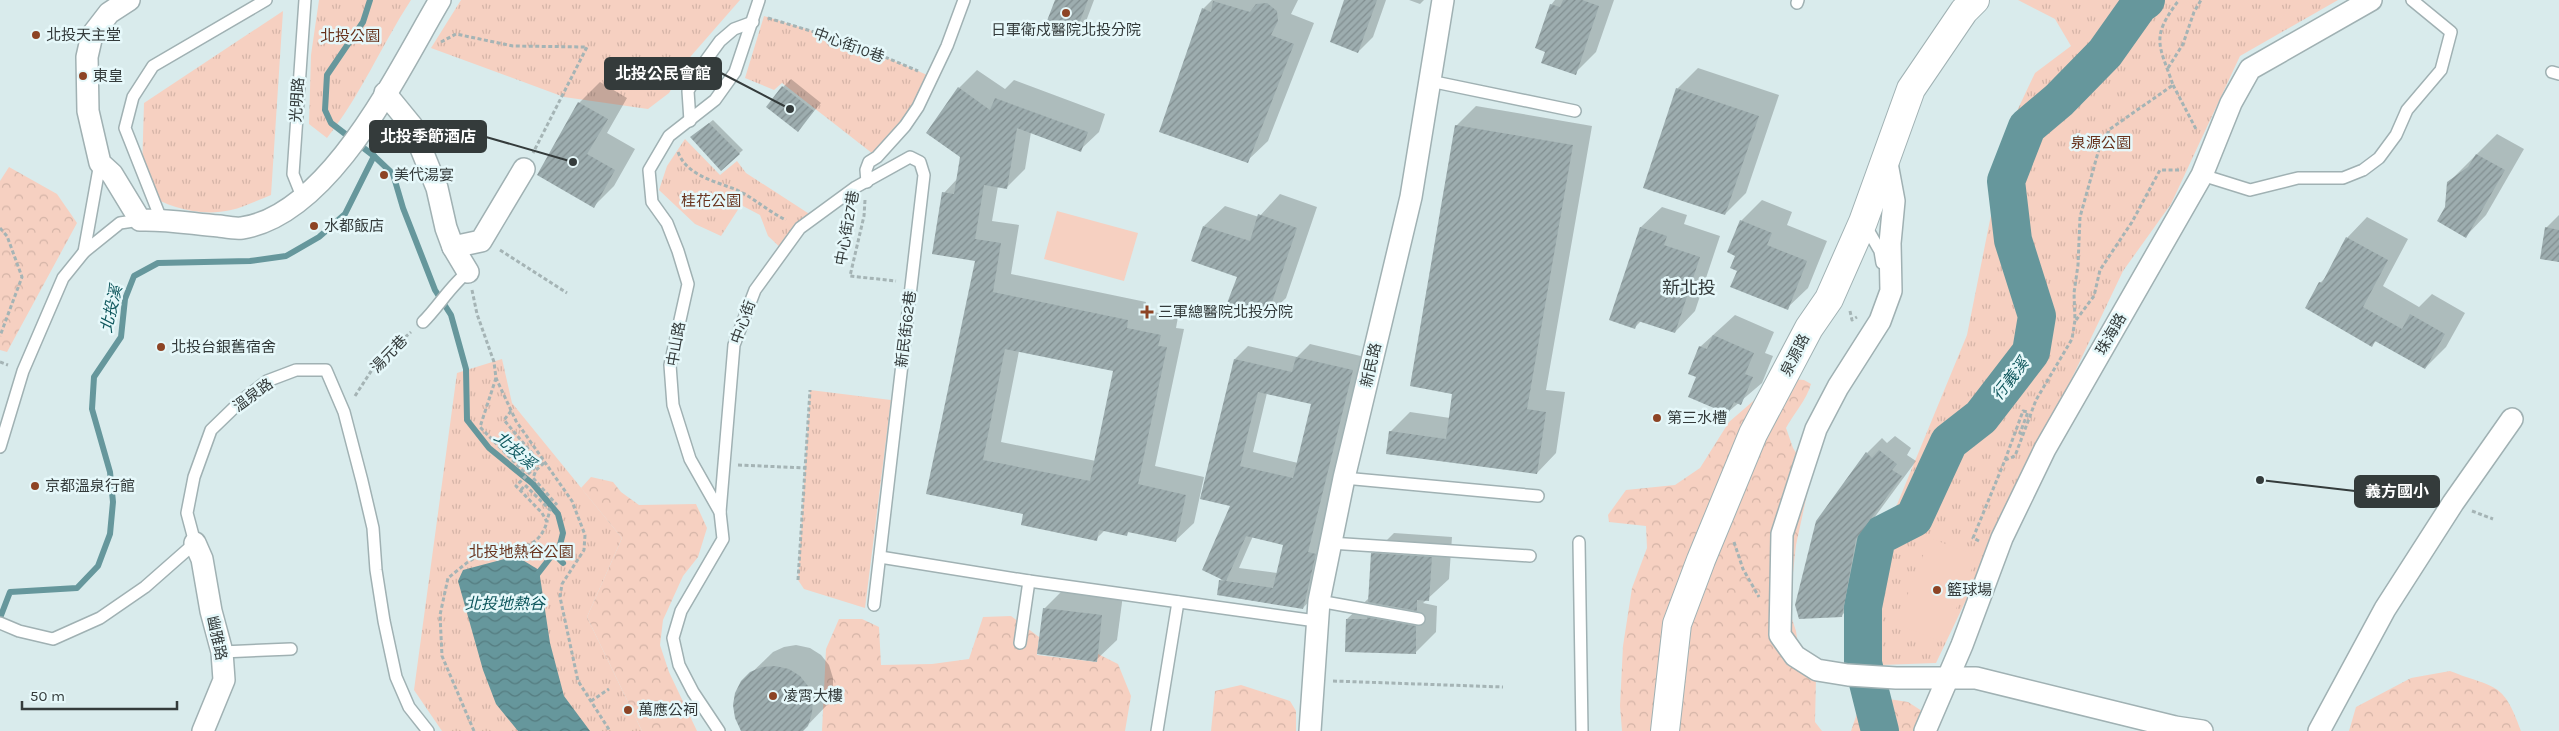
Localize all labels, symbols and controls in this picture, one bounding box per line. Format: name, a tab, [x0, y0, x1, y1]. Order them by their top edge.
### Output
marker: 日軍衛戍醫院北投分院	[1060, 7, 1072, 19]
place label: 日軍衛戍醫院北投分院	[991, 21, 1141, 39]
street label: 中心街10巷	[811, 24, 887, 66]
place label: 北投天主堂	[46, 26, 121, 44]
park label: 北投公園	[320, 27, 380, 45]
marker: 北投天主堂	[30, 29, 42, 41]
callout: 北投公民會館	[605, 58, 721, 89]
text: 北投公民會館	[615, 64, 711, 83]
place label: 東皇	[93, 67, 123, 85]
marker: 東皇	[77, 70, 89, 82]
street label: 光明路	[286, 77, 308, 123]
callout: 北投季節酒店	[370, 121, 486, 152]
text: 北投季節酒店	[380, 127, 476, 146]
park label: 泉源公園	[2071, 134, 2131, 152]
place label: 美代湯宴	[394, 166, 454, 184]
marker: 美代湯宴	[378, 169, 390, 181]
street label: 中心街27巷	[832, 189, 862, 267]
park label: 桂花公園	[681, 192, 741, 210]
place label: 水都飯店	[324, 217, 384, 235]
marker: 水都飯店	[308, 220, 320, 232]
district label: 新北投	[1662, 277, 1716, 299]
water label: 北投溪	[96, 282, 126, 335]
street label: 新民街62巷	[892, 290, 920, 368]
street label: 中心街	[727, 298, 759, 346]
place label: 三軍總醫院北投分院	[1158, 303, 1293, 321]
marker: 三軍總醫院北投分院	[1140, 305, 1154, 319]
street label: 珠海路	[2092, 310, 2130, 358]
street label: 中山路	[663, 320, 689, 368]
street label: 泉源路	[1777, 331, 1813, 379]
street label: 湯元巷	[367, 332, 411, 376]
place label: 北投台銀舊宿舍	[171, 338, 276, 356]
marker: 北投台銀舊宿舍	[155, 341, 167, 353]
street label: 新民路	[1357, 341, 1385, 389]
water label: 行義溪	[1988, 353, 2033, 404]
street label: 溫泉路	[230, 374, 276, 416]
place label: 第三水槽	[1667, 409, 1727, 427]
marker: 第三水槽	[1651, 412, 1663, 424]
water label: 北投溪	[491, 427, 541, 474]
callout: 義方國小	[2355, 476, 2439, 507]
place label: 京都溫泉行館	[45, 477, 135, 495]
marker: 京都溫泉行館	[29, 480, 41, 492]
text: 義方國小	[2365, 482, 2429, 501]
park label: 北投地熱谷公園	[468, 543, 574, 561]
place label: 籃球場	[1947, 581, 1992, 599]
marker: 籃球場	[1931, 584, 1943, 596]
water label: 北投地熱谷	[465, 594, 547, 613]
street label: 幽雅路	[204, 614, 230, 662]
scale bar	[22, 678, 178, 710]
text: 50 m	[30, 687, 65, 705]
place label: 凌霄大樓	[783, 687, 843, 705]
marker: 凌霄大樓	[767, 690, 779, 702]
place label: 萬應公祠	[638, 701, 698, 719]
marker: 萬應公祠	[622, 704, 634, 716]

